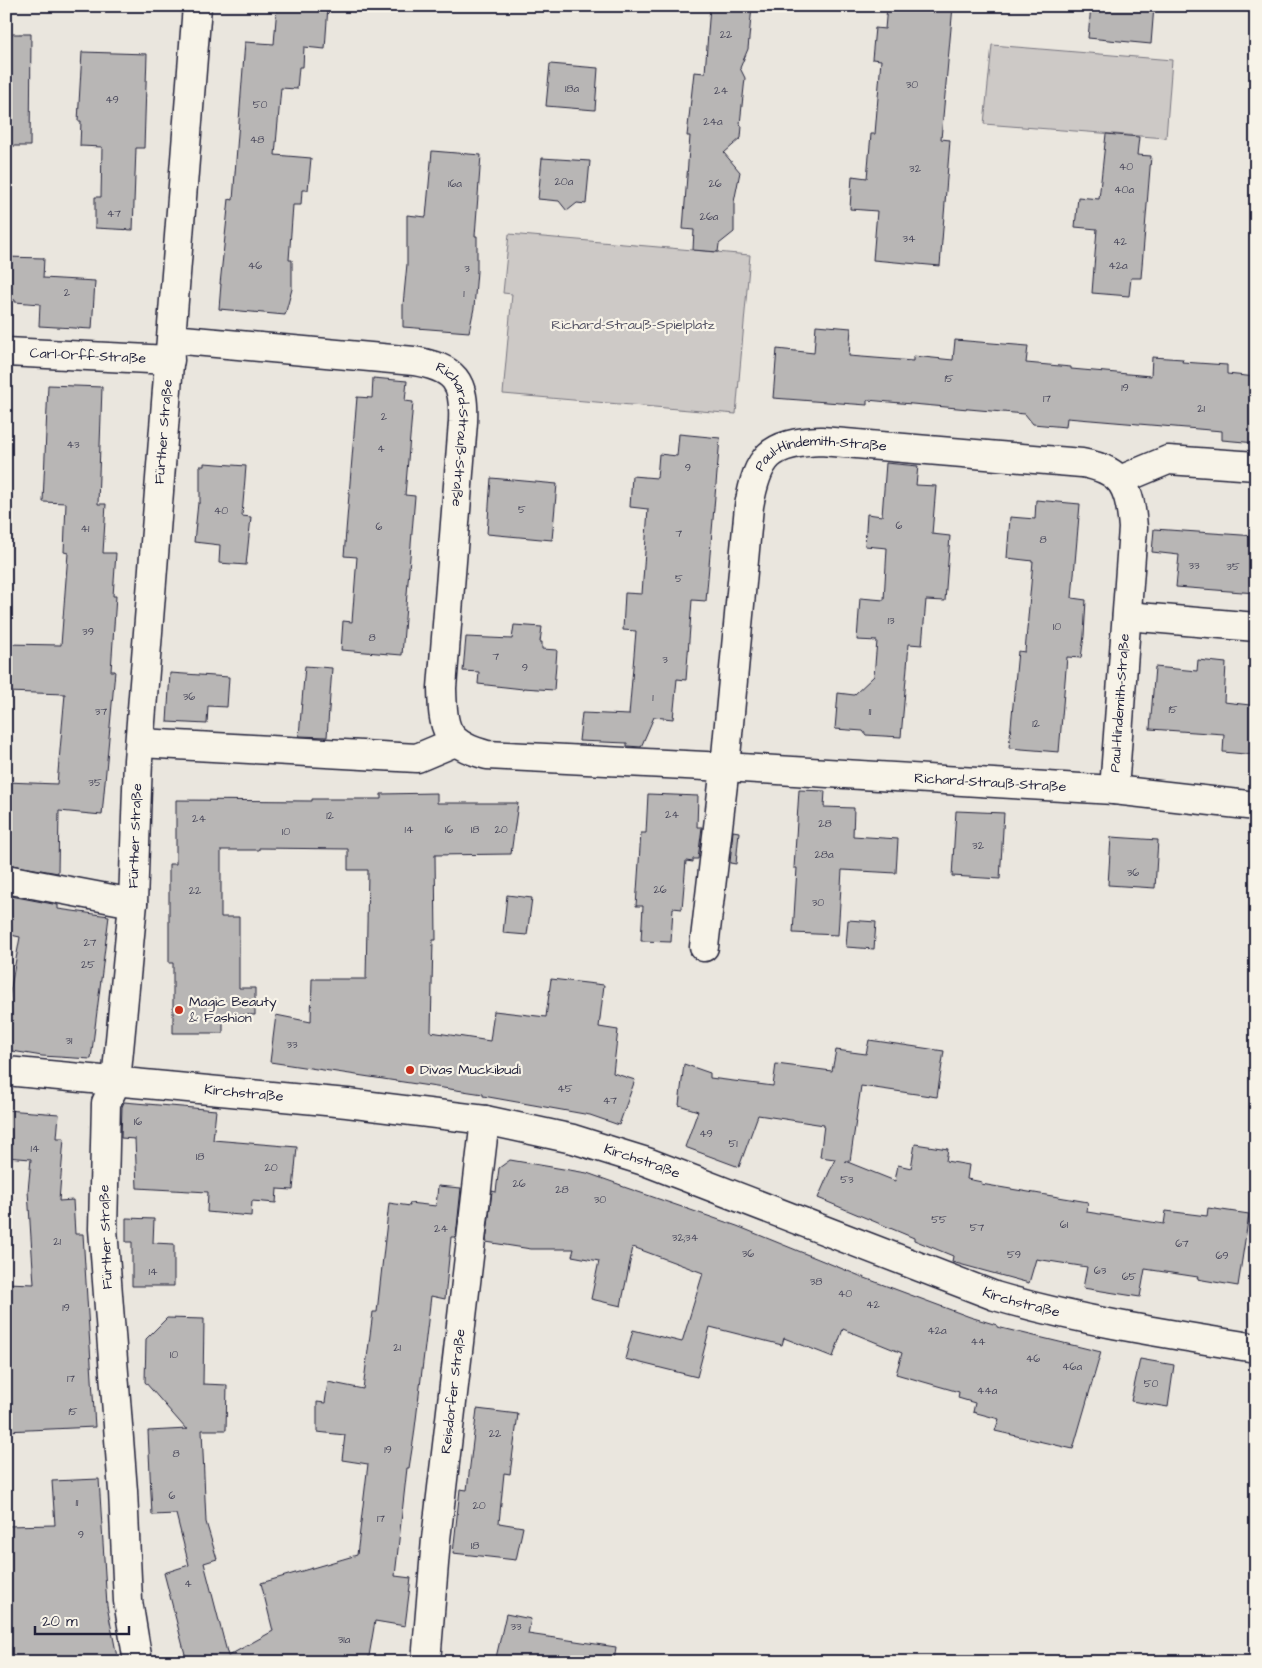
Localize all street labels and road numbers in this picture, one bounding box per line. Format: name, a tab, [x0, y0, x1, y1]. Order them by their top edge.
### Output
street label: Carl-Orff-Straße	[29, 343, 147, 369]
street label: Richard-Strauß-Straße	[432, 357, 473, 508]
street label: Fürther Straße	[150, 378, 178, 485]
street label: Paul-Hindemith-Straße	[750, 431, 888, 475]
street label: Paul-Hindemith-Straße	[1105, 633, 1135, 773]
street label: Richard-Strauß-Straße	[914, 768, 1067, 797]
street label: Fürther Straße	[124, 783, 147, 889]
street label: Kirchstraße	[204, 1080, 285, 1107]
street label: Kirchstraße	[601, 1139, 683, 1184]
street label: Fürther Straße	[94, 1184, 118, 1290]
street label: Kirchstraße	[980, 1282, 1062, 1323]
street label: Reisdorfer Straße	[436, 1327, 471, 1455]

